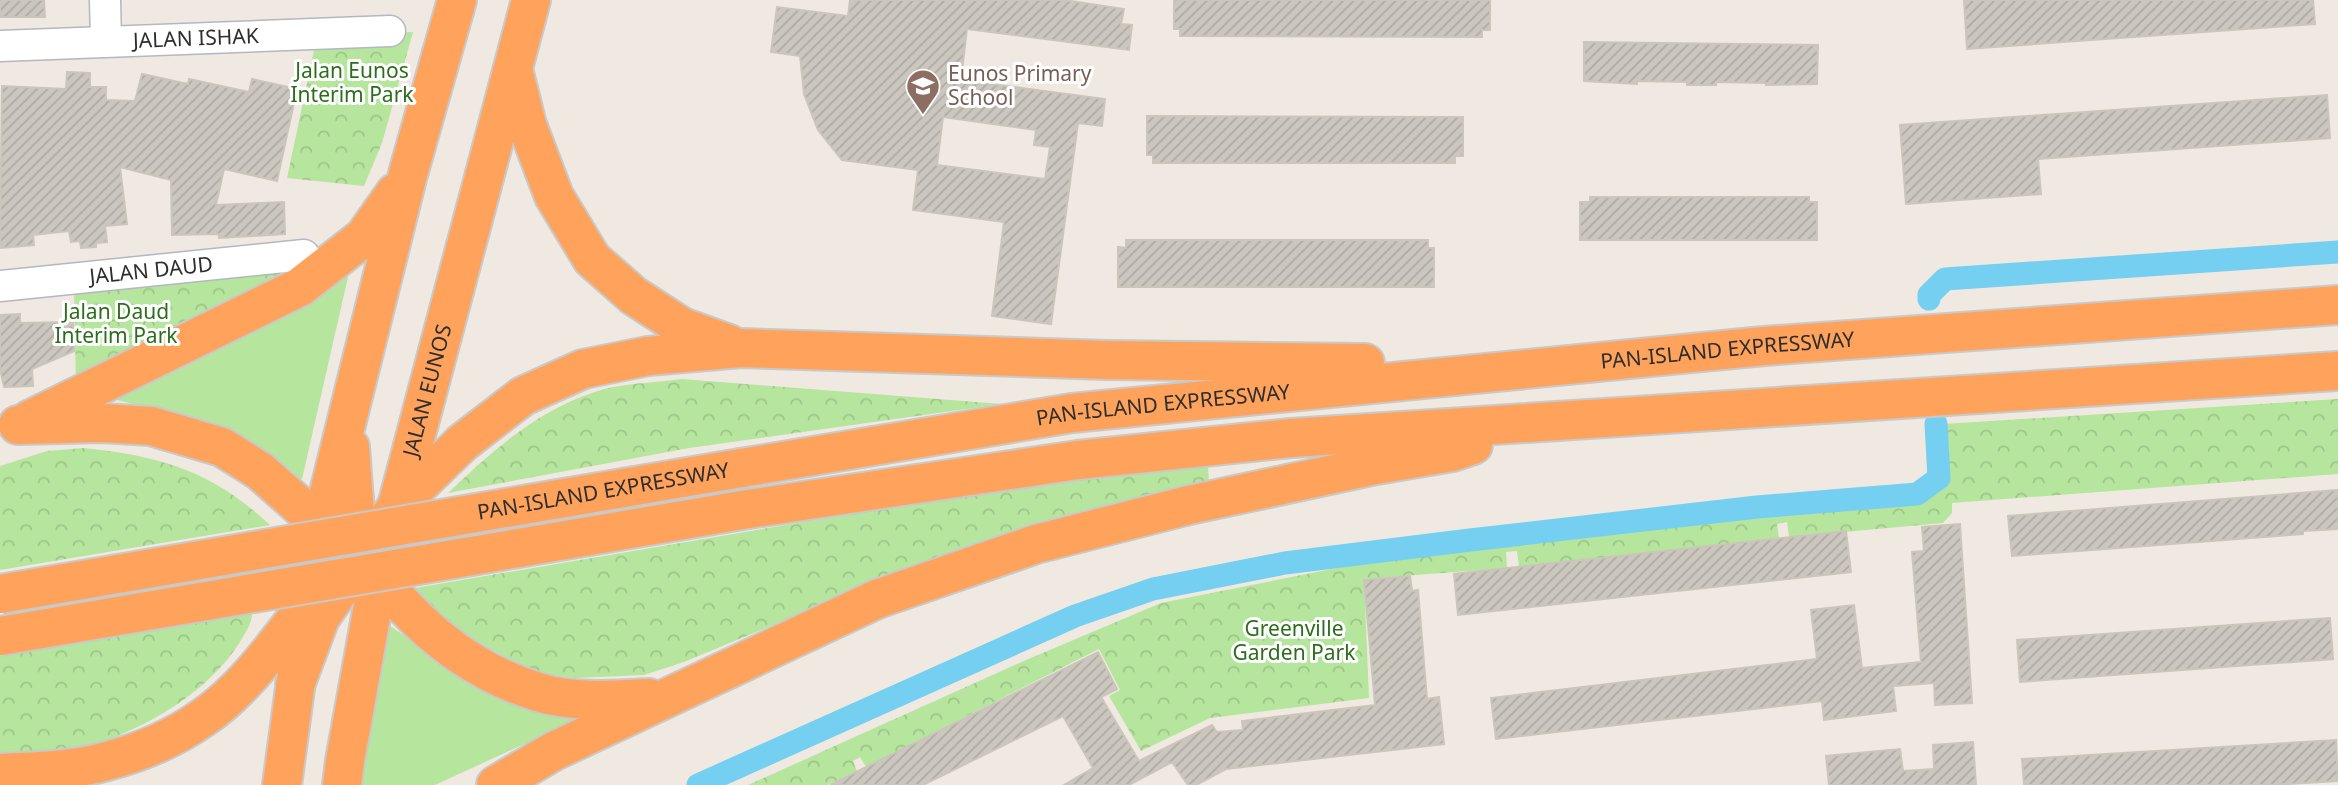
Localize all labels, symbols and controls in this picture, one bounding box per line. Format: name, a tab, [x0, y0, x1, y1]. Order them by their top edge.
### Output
street label: JALAN ISHAK	[130, 21, 259, 54]
park label: Jalan Eunos Interim Park	[290, 56, 414, 108]
place label: Eunos Primary School	[948, 59, 1092, 111]
school or university icon: Eunos Primary School	[904, 67, 942, 116]
street label: JALAN DAUD	[86, 249, 214, 290]
park label: Jalan Daud Interim Park	[54, 297, 178, 349]
street label: JALAN EUNOS	[395, 321, 458, 462]
street label: PAN-ISLAND EXPRESSWAY	[1599, 325, 1856, 375]
street label: PAN-ISLAND EXPRESSWAY	[1034, 377, 1291, 432]
street label: PAN-ISLAND EXPRESSWAY	[475, 455, 731, 526]
park label: Greenville Garden Park	[1233, 614, 1356, 666]

